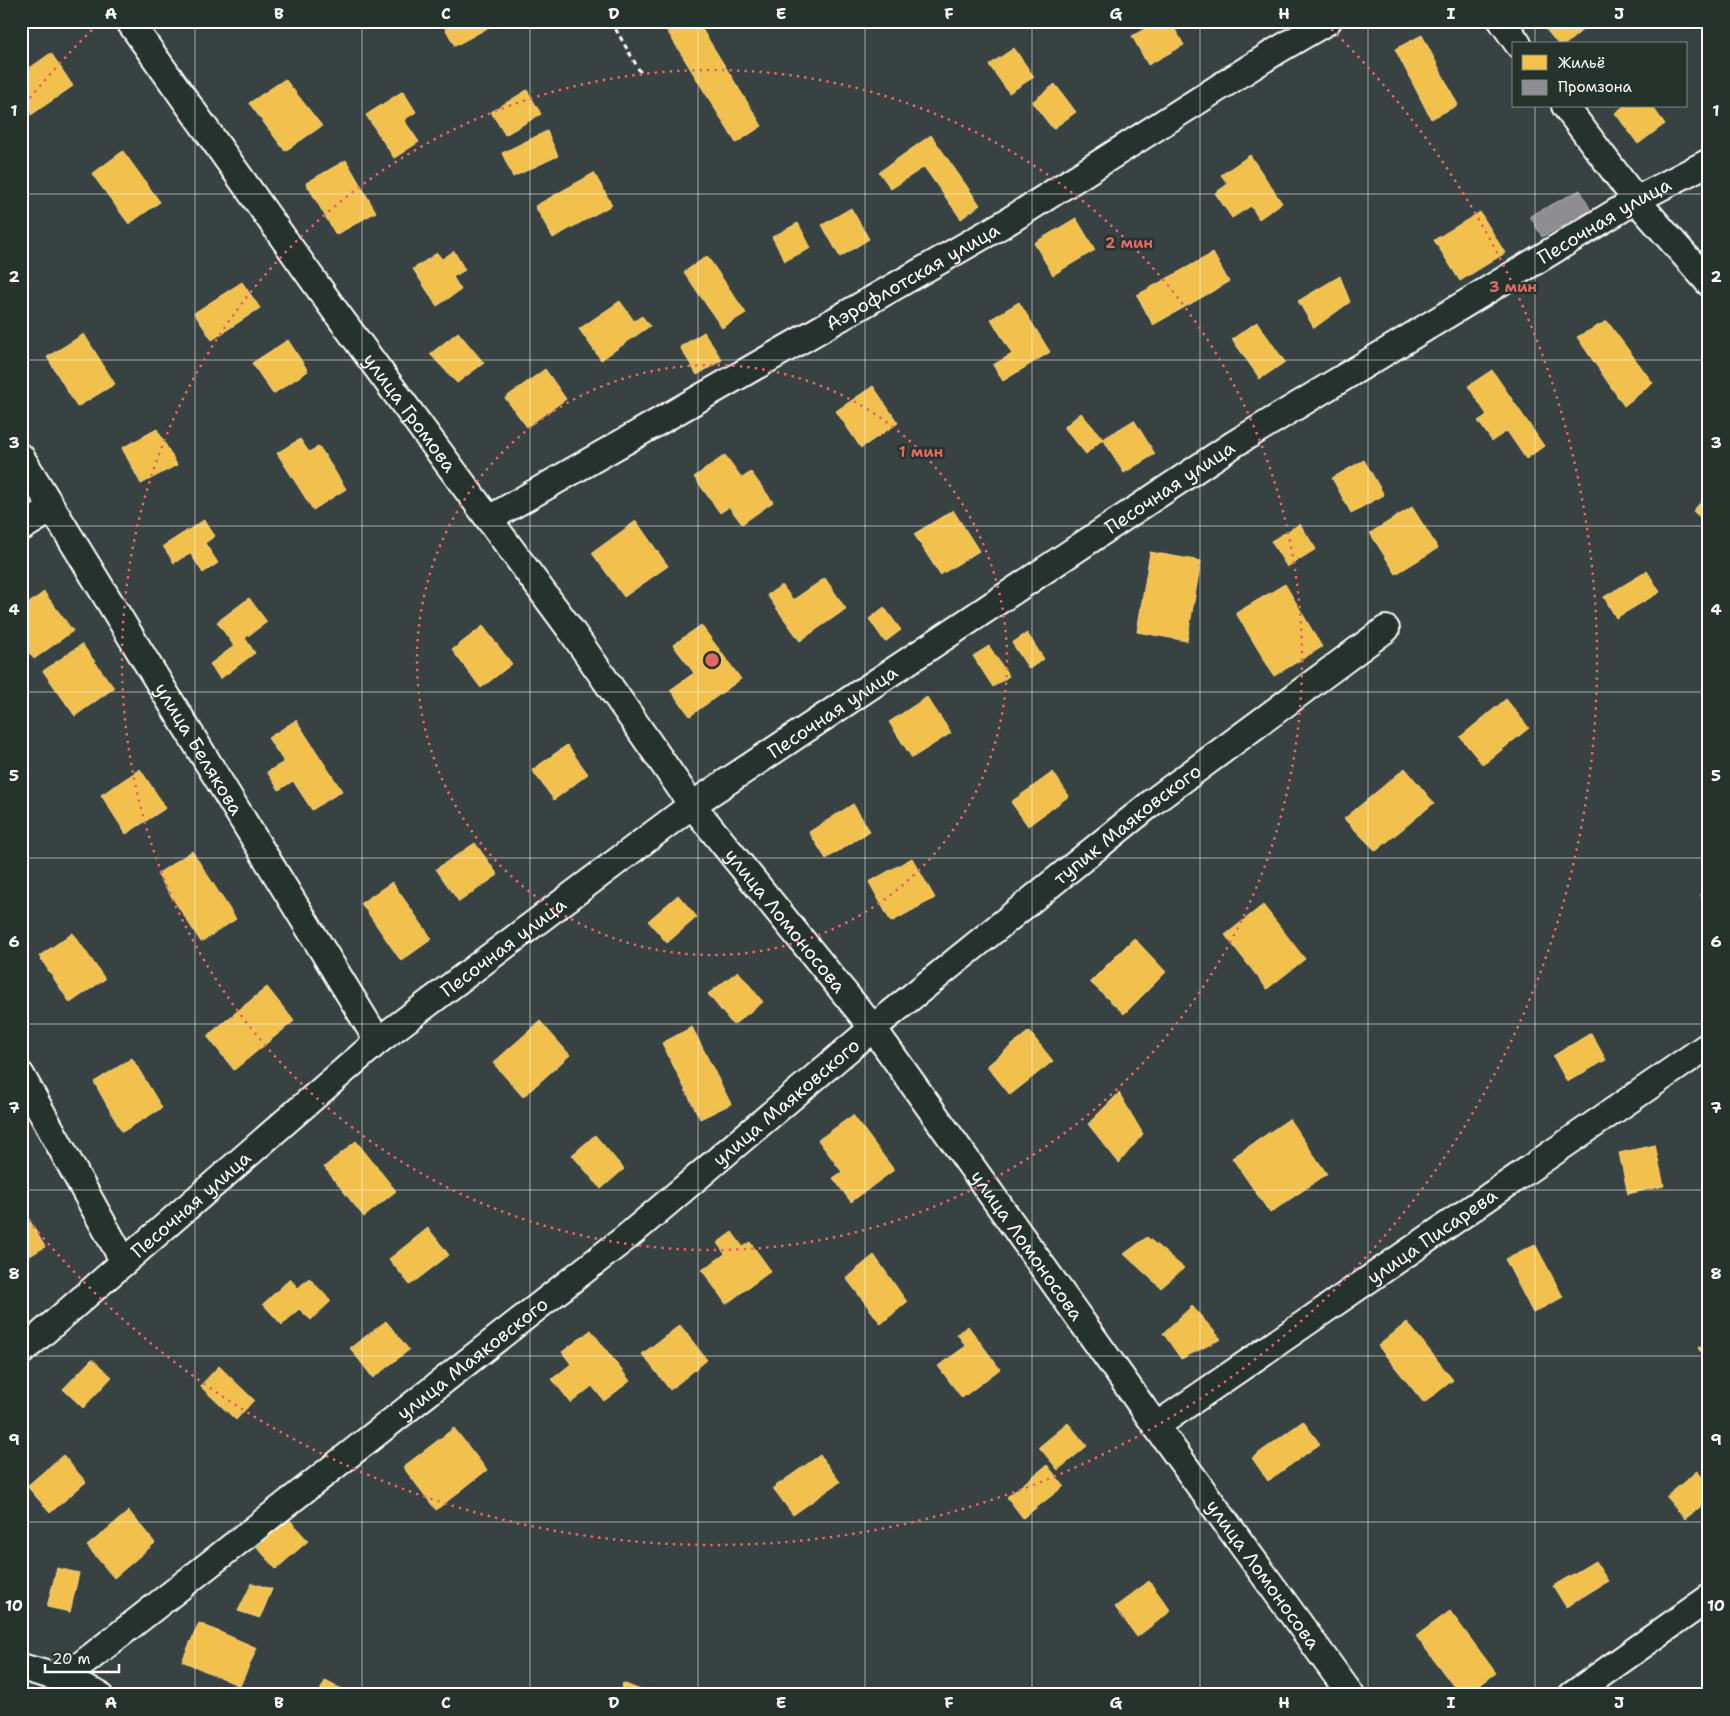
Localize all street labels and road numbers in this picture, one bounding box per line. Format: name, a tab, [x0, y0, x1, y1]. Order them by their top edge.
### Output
street label: Песочная улица	[1533, 172, 1676, 270]
street label: Аэрофлотская улица	[821, 217, 1004, 336]
street label: улица Громова	[358, 348, 462, 477]
street label: Песочная улица	[1100, 435, 1240, 540]
street label: Песочная улица	[763, 660, 903, 764]
street label: улица Белякова	[149, 678, 249, 820]
street label: тупик Маяковского	[1048, 758, 1206, 891]
street label: улица Ломоносова	[719, 843, 852, 998]
street label: Песочная улица	[436, 892, 571, 1003]
street label: улица Маяковского	[707, 1033, 865, 1172]
street label: Песочная улица	[126, 1145, 256, 1264]
street label: улица Ломоносова	[965, 1165, 1089, 1326]
street label: улица Писарева	[1362, 1183, 1502, 1290]
street label: улица Маяковского	[392, 1292, 553, 1426]
street label: улица Ломоносова	[1200, 1495, 1326, 1655]

